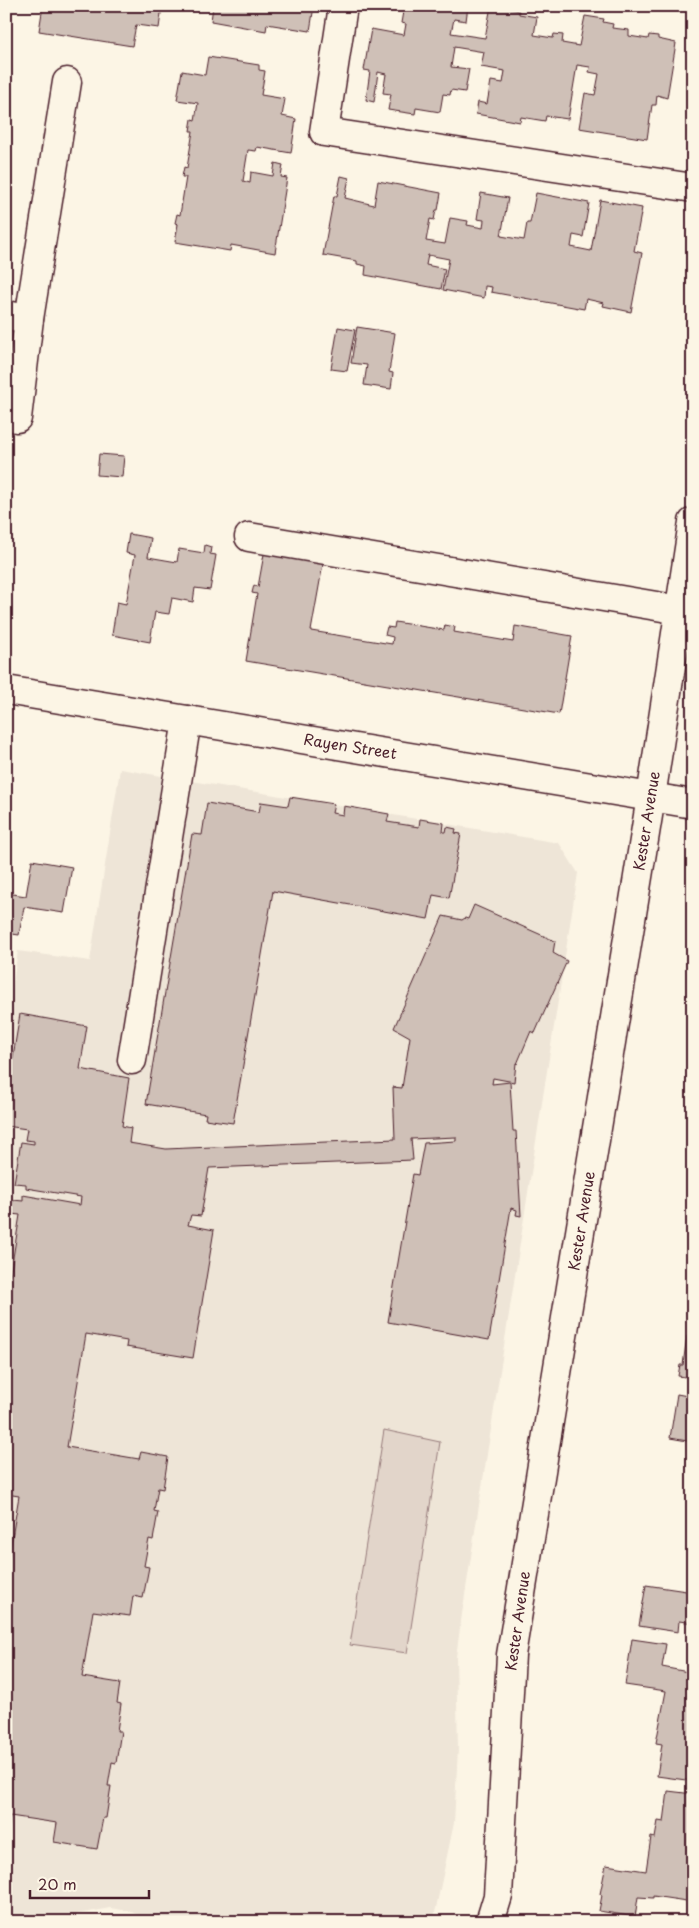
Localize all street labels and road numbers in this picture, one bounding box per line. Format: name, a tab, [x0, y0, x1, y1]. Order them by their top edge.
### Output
street label: Rayen Street	[302, 727, 399, 764]
street label: Kester Avenue	[626, 769, 665, 872]
street label: Kester Avenue	[561, 1169, 600, 1272]
street label: Kester Avenue	[498, 1569, 535, 1672]

